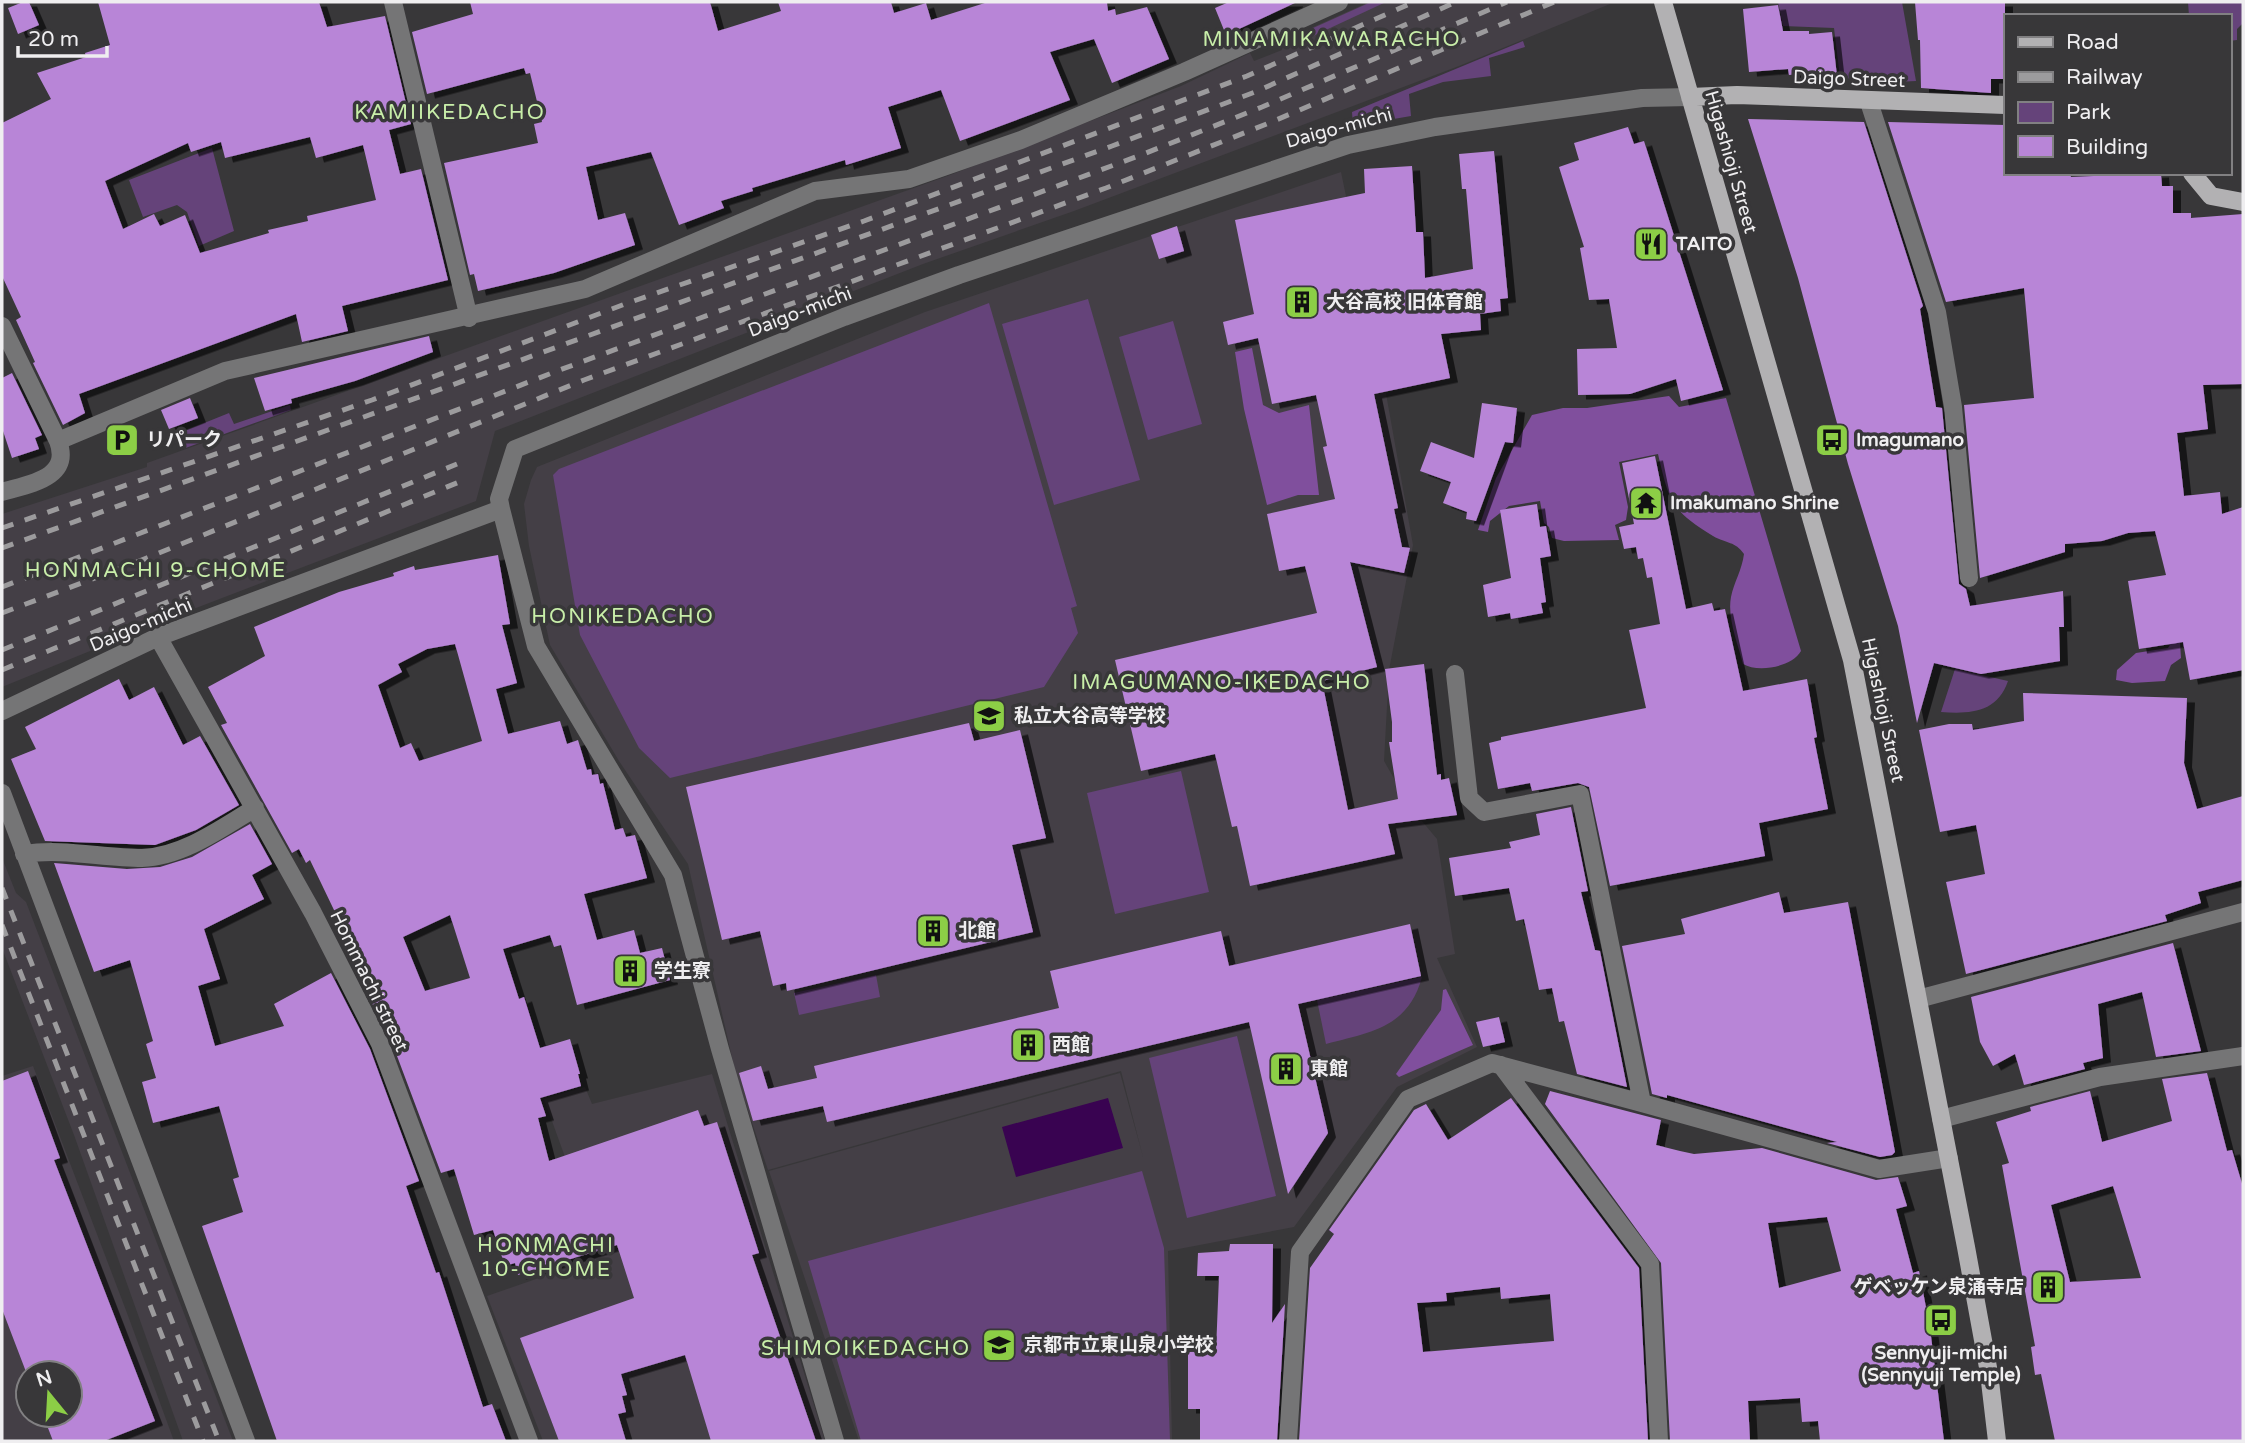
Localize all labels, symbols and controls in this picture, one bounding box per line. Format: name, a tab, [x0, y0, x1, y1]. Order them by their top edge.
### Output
scale bar	[18, 14, 107, 58]
legend	[2004, 14, 2231, 175]
text: 20 m	[28, 27, 79, 52]
district label: MINAMIKAWARACHO	[1202, 27, 1462, 52]
text: Road	[2066, 30, 2119, 55]
text: Railway	[2066, 65, 2143, 90]
street label: Daigo Street	[1793, 66, 1905, 92]
street label: Higashioji Street	[1700, 88, 1762, 236]
district label: KAMIIKEDACHO	[354, 100, 546, 125]
text: Park	[2066, 100, 2111, 125]
street label: Daigo-michi	[1283, 103, 1395, 153]
text: Building	[2066, 135, 2148, 160]
restaurant icon: TAITO	[1632, 225, 1670, 263]
place label: TAITO	[1675, 233, 1733, 255]
street label: Daigo-michi	[745, 282, 855, 342]
building icon: 大谷高校 旧体育館	[1283, 283, 1321, 321]
place label: 大谷高校 旧体育館	[1326, 291, 1483, 313]
parking icon: リパーク	[103, 421, 141, 459]
bus stop icon: Imagumano	[1813, 421, 1851, 459]
place label: リパーク	[146, 429, 222, 451]
place label: Imagumano	[1856, 429, 1964, 452]
temple icon: Imakumano Shrine	[1627, 484, 1665, 522]
place label: Imakumano Shrine	[1670, 492, 1839, 514]
district label: HONMACHI 9-CHOME	[25, 558, 287, 583]
street label: Daigo-michi	[86, 594, 196, 656]
district label: HONIKEDACHO	[531, 604, 715, 629]
street label: Higashioji Street	[1857, 636, 1909, 784]
district label: IMAGUMANO-IKEDACHO	[1072, 670, 1372, 695]
school or university icon: 私立大谷高等学校	[970, 697, 1008, 735]
place label: 私立大谷高等学校	[1014, 705, 1166, 727]
street label: Hommachi street	[325, 907, 413, 1055]
building icon: 北館	[914, 912, 952, 950]
place label: 北館	[958, 920, 996, 942]
building icon: 学生寮	[611, 952, 649, 990]
place label: 学生寮	[654, 960, 711, 982]
building icon: 西館	[1009, 1026, 1047, 1064]
place label: 西館	[1052, 1034, 1090, 1056]
building icon: 東館	[1267, 1050, 1305, 1088]
place label: 東館	[1310, 1058, 1348, 1080]
district label: HONMACHI 10-CHOME	[477, 1233, 615, 1282]
building icon: ゲベッケン泉涌寺店	[2029, 1268, 2067, 1306]
place label: ゲベッケン泉涌寺店	[1854, 1276, 2024, 1298]
bus stop icon: Sennyuji-michi (Sennyuji Temple)	[1922, 1301, 1960, 1339]
school or university icon: 京都市立東山泉小学校	[980, 1326, 1018, 1364]
place label: 京都市立東山泉小学校	[1024, 1334, 1214, 1356]
district label: SHIMOIKEDACHO	[761, 1336, 971, 1361]
place label: Sennyuji-michi (Sennyuji Temple)	[1861, 1342, 2021, 1387]
north arrow	[14, 1359, 84, 1429]
text: N	[33, 1366, 55, 1392]

